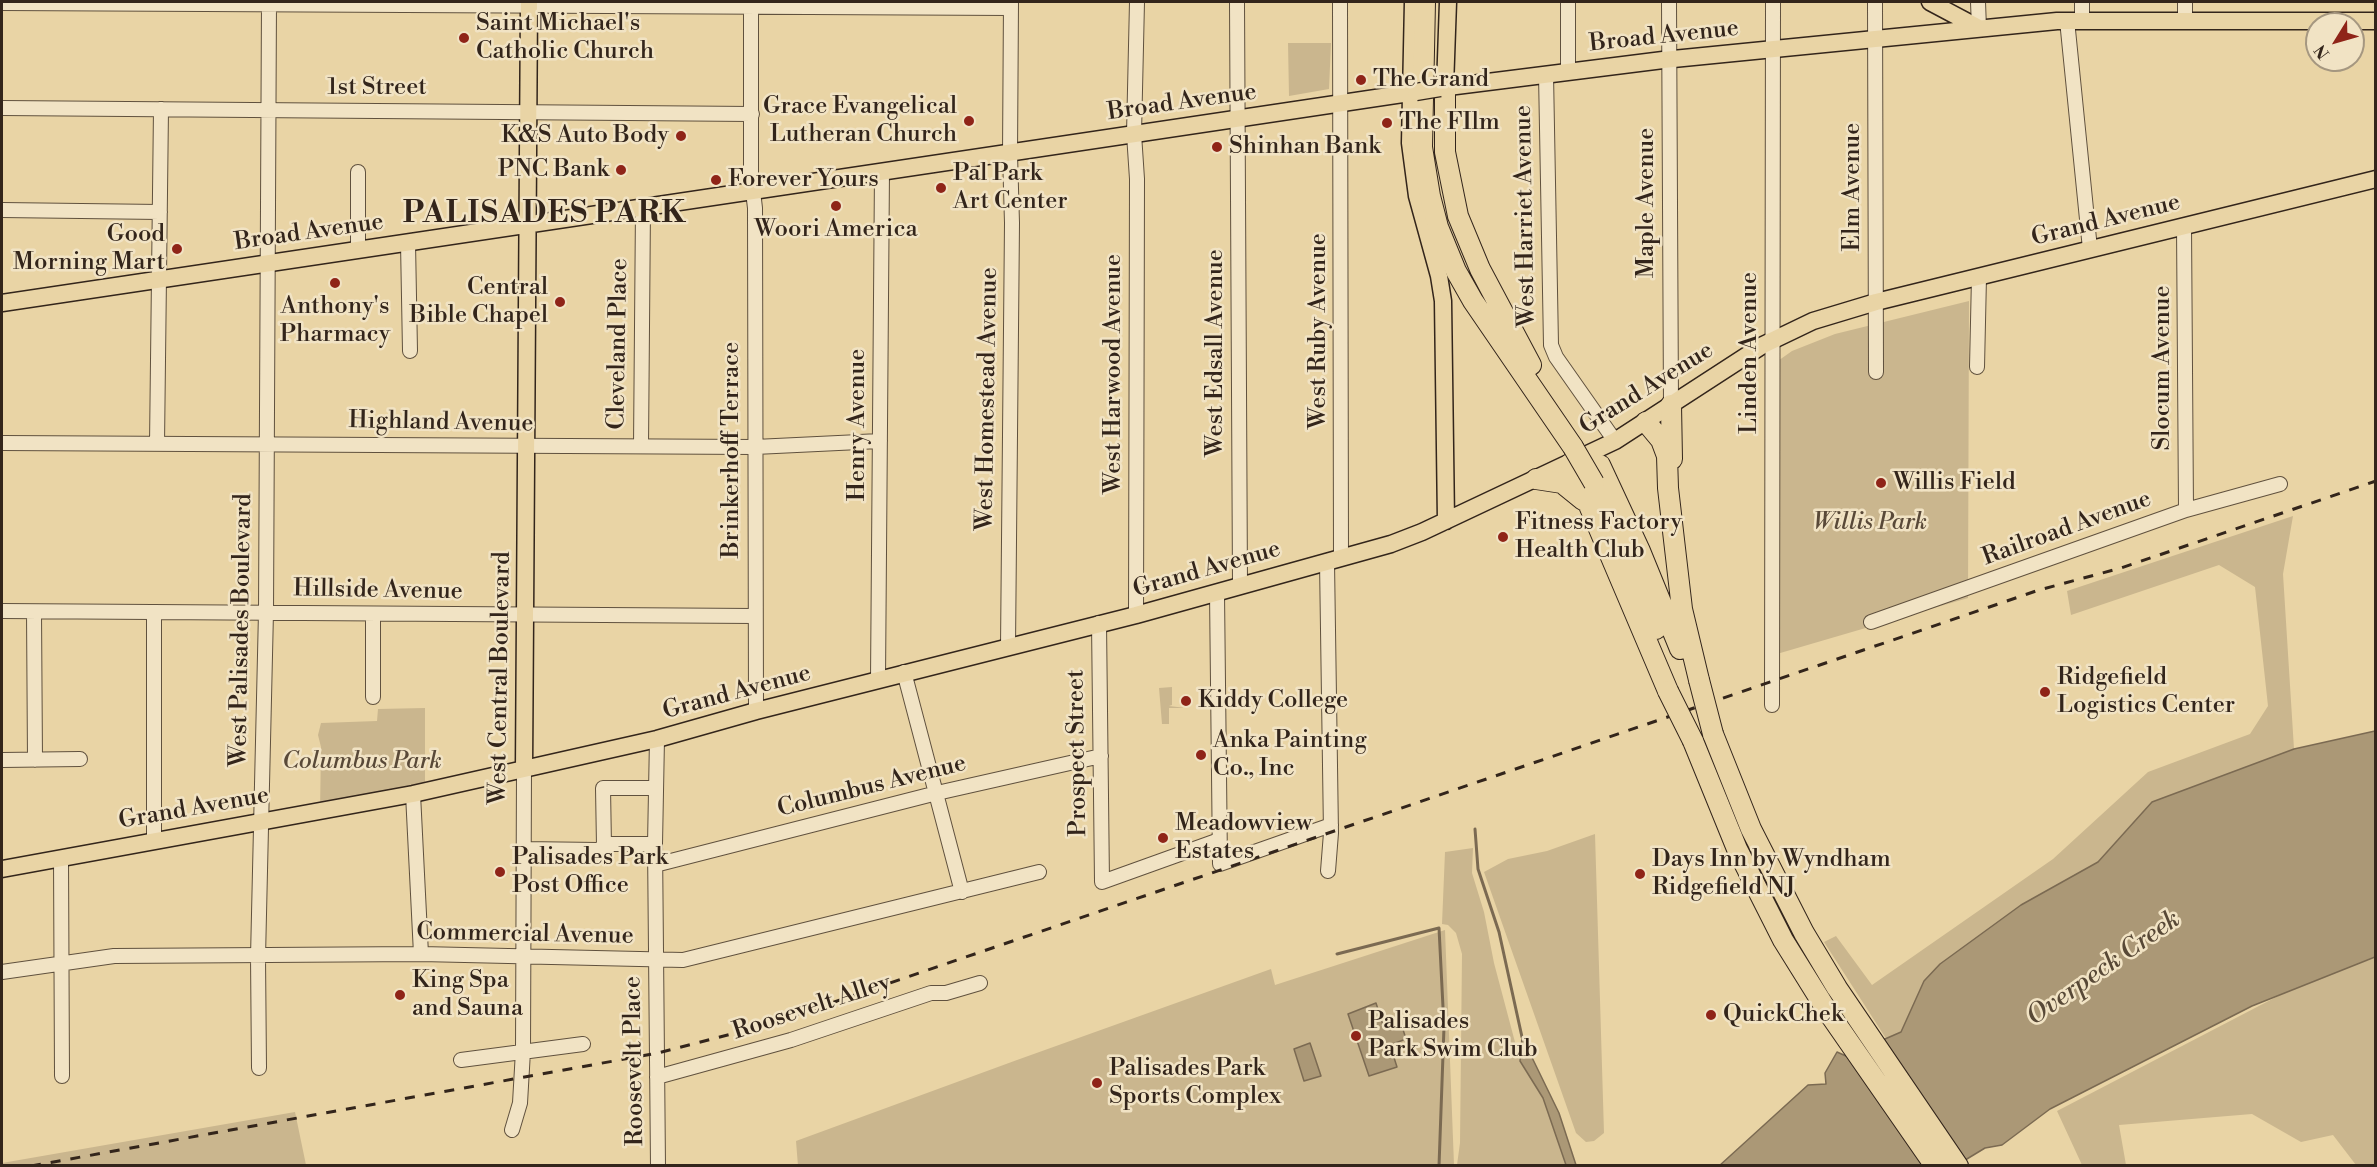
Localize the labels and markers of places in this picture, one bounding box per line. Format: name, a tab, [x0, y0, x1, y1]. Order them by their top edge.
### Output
place label: Saint Michael's Catholic Church	[476, 10, 654, 66]
marker: Saint Michael's Catholic Church	[457, 31, 471, 45]
place label: The Grand	[1373, 66, 1489, 94]
marker: The Grand	[1354, 73, 1368, 87]
place label: Grace Evangelical Lutheran Church	[763, 93, 957, 149]
place label: The FIlm	[1399, 109, 1500, 137]
marker: Grace Evangelical Lutheran Church	[962, 114, 976, 128]
marker: The FIlm	[1380, 116, 1394, 130]
place label: K&S Auto Body	[501, 122, 669, 150]
marker: K&S Auto Body	[674, 129, 688, 143]
place label: Shinhan Bank	[1229, 133, 1381, 161]
marker: Shinhan Bank	[1210, 140, 1224, 154]
place label: PNC Bank	[498, 156, 609, 184]
place label: Pal Park Art Center	[953, 160, 1068, 216]
marker: PNC Bank	[614, 163, 628, 177]
place label: Forever Yours	[728, 166, 879, 194]
marker: Forever Yours	[709, 173, 723, 187]
marker: Pal Park Art Center	[934, 181, 948, 195]
marker: Woori America	[829, 199, 843, 213]
place label: Woori America	[754, 216, 918, 244]
place label: Good Morning Mart	[13, 221, 165, 277]
marker: Good Morning Mart	[170, 242, 184, 256]
place label: Central Bible Chapel	[409, 274, 548, 330]
marker: Anthony's Pharmacy	[328, 276, 342, 290]
place label: Anthony's Pharmacy	[280, 293, 390, 349]
marker: Central Bible Chapel	[553, 295, 567, 309]
place label: Willis Field	[1893, 469, 2016, 497]
marker: Willis Field	[1874, 476, 1888, 490]
place label: Fitness Factory Health Club	[1515, 509, 1682, 565]
marker: Fitness Factory Health Club	[1496, 530, 1510, 544]
place label: Ridgefield Logistics Center	[2057, 664, 2235, 720]
marker: Ridgefield Logistics Center	[2038, 685, 2052, 699]
place label: Kiddy College	[1198, 687, 1348, 715]
marker: Kiddy College	[1179, 694, 1193, 708]
place label: Anka Painting Co., Inc	[1213, 727, 1367, 783]
marker: Anka Painting Co., Inc	[1194, 748, 1208, 762]
place label: Meadowview Estates	[1175, 810, 1312, 866]
marker: Meadowview Estates	[1156, 831, 1170, 845]
place label: Palisades Park Post Office	[512, 844, 668, 900]
place label: Days Inn by Wyndham Ridgefield NJ	[1652, 846, 1891, 902]
marker: Palisades Park Post Office	[493, 865, 507, 879]
marker: Days Inn by Wyndham Ridgefield NJ	[1633, 867, 1647, 881]
place label: King Spa and Sauna	[412, 967, 523, 1023]
marker: King Spa and Sauna	[393, 988, 407, 1002]
place label: QuickChek	[1723, 1001, 1843, 1029]
place label: Palisades Park Swim Club	[1368, 1008, 1538, 1064]
marker: QuickChek	[1704, 1008, 1718, 1022]
marker: Palisades Park Swim Club	[1349, 1029, 1363, 1043]
place label: Palisades Park Sports Complex	[1109, 1055, 1281, 1111]
marker: Palisades Park Sports Complex	[1090, 1076, 1104, 1090]

